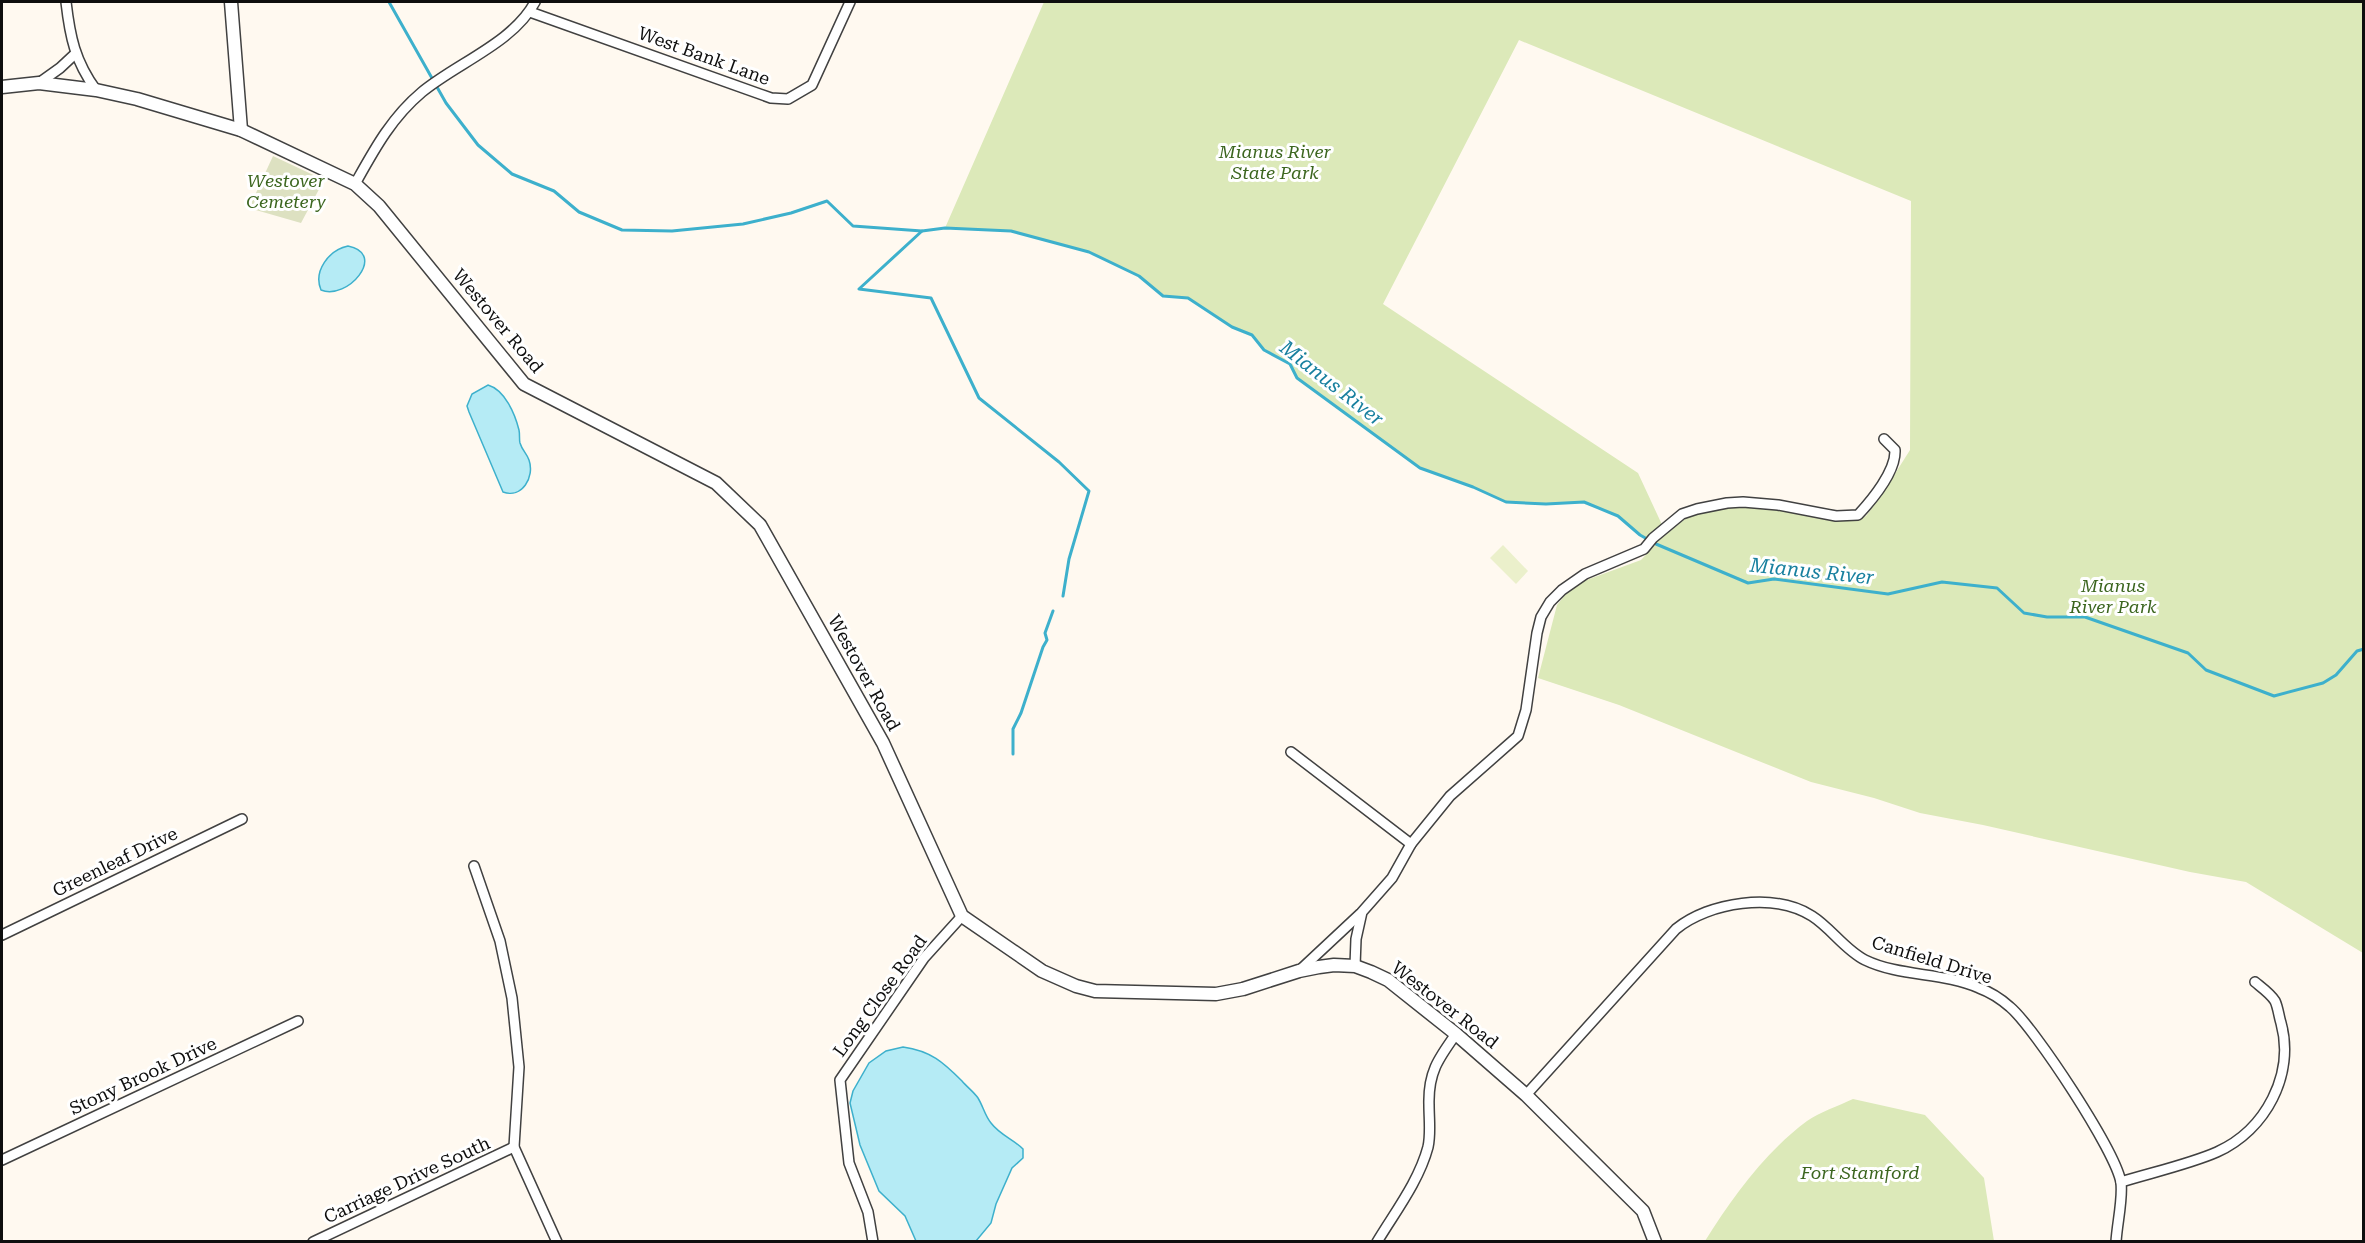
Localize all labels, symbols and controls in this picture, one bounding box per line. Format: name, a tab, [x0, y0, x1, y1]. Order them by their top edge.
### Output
street label: West Bank Lane	[635, 22, 773, 89]
park label: Mianus River State Park	[1218, 141, 1332, 183]
park label: Westover Cemetery	[246, 170, 327, 212]
street label: Westover Road	[449, 264, 548, 377]
water label: Mianus River	[1275, 335, 1389, 431]
water label: Mianus River	[1748, 552, 1876, 590]
park label: Mianus River Park	[2068, 575, 2157, 617]
street label: Westover Road	[824, 611, 905, 735]
street label: Greenleaf Drive	[49, 822, 181, 901]
street label: Long Close Road	[828, 930, 931, 1061]
street label: Canfield Drive	[1869, 931, 1995, 988]
street label: Westover Road	[1388, 957, 1503, 1053]
street label: Stony Brook Drive	[66, 1032, 220, 1119]
street label: Carriage Drive South	[320, 1132, 494, 1227]
park label: Fort Stamford	[1799, 1162, 1920, 1183]

